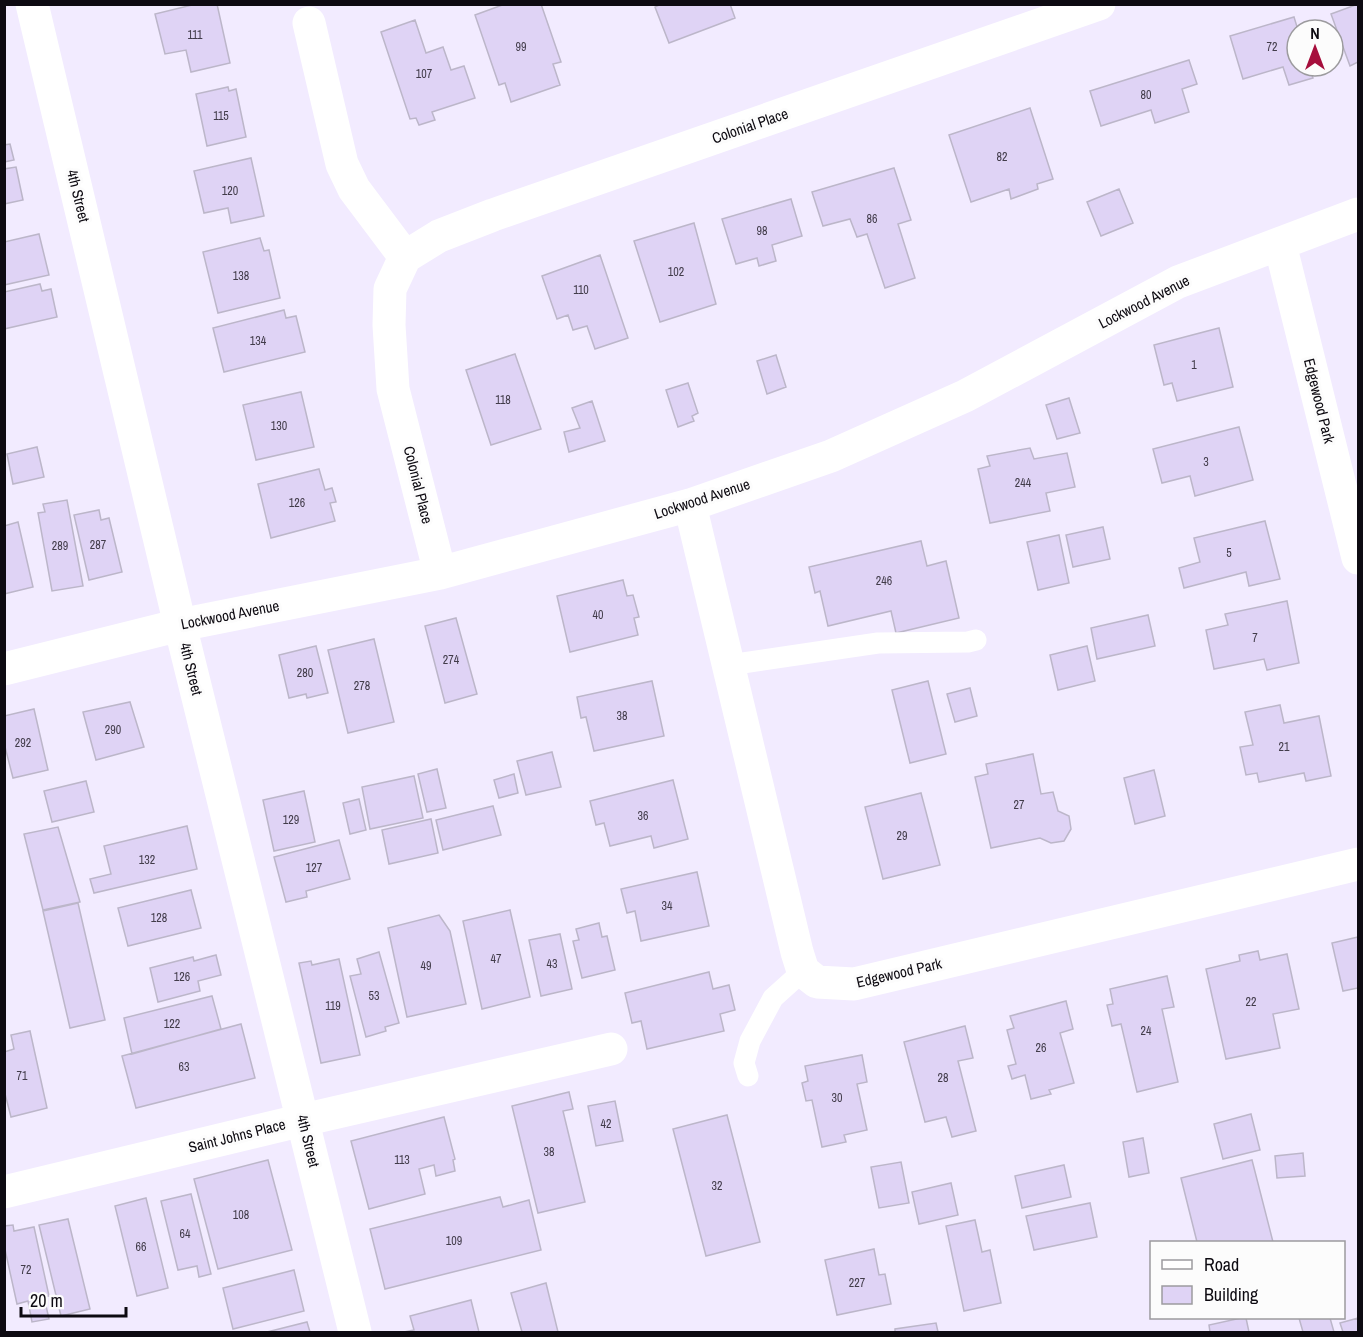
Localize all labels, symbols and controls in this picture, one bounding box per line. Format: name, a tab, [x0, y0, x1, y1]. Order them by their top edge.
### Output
north arrow	[1285, 18, 1345, 78]
text: N	[1310, 22, 1320, 44]
house number: 111	[188, 27, 203, 43]
house number: 99	[516, 39, 526, 55]
house number: 72	[1267, 39, 1277, 55]
house number: 107	[416, 66, 433, 82]
house number: 80	[1141, 87, 1151, 103]
street label: Colonial Place	[709, 103, 791, 148]
house number: 115	[213, 108, 229, 124]
house number: 82	[997, 149, 1007, 165]
street label: 4th Street	[62, 167, 95, 225]
house number: 120	[222, 183, 238, 199]
house number: 86	[867, 211, 877, 227]
house number: 98	[757, 223, 767, 239]
house number: 102	[668, 264, 684, 280]
house number: 138	[233, 268, 249, 284]
street label: Lockwood Avenue	[1095, 270, 1193, 334]
house number: 110	[573, 282, 589, 298]
house number: 134	[250, 333, 267, 349]
street label: Edgewood Park	[1299, 356, 1340, 446]
house number: 1	[1191, 357, 1197, 373]
house number: 118	[495, 392, 511, 408]
house number: 130	[271, 418, 287, 434]
street label: Colonial Place	[399, 444, 438, 526]
house number: 3	[1203, 454, 1209, 470]
street label: Lockwood Avenue	[651, 473, 753, 524]
house number: 244	[1015, 475, 1032, 491]
house number: 126	[289, 495, 305, 511]
house number: 287	[90, 537, 107, 553]
house number: 289	[52, 538, 68, 554]
house number: 5	[1226, 545, 1232, 561]
house number: 246	[876, 573, 892, 589]
street label: Lockwood Avenue	[179, 595, 281, 634]
house number: 40	[593, 607, 603, 623]
house number: 7	[1252, 630, 1258, 646]
street label: 4th Street	[175, 640, 208, 698]
house number: 274	[443, 652, 460, 668]
house number: 280	[297, 665, 313, 681]
house number: 278	[354, 678, 370, 694]
house number: 38	[617, 708, 627, 724]
house number: 290	[105, 722, 121, 738]
house number: 292	[15, 735, 31, 751]
house number: 21	[1279, 739, 1290, 755]
house number: 27	[1014, 797, 1025, 813]
house number: 36	[638, 808, 648, 824]
house number: 129	[283, 812, 299, 828]
house number: 29	[897, 828, 907, 844]
house number: 132	[139, 852, 155, 868]
house number: 127	[306, 860, 323, 876]
house number: 34	[662, 898, 673, 914]
house number: 128	[151, 910, 167, 926]
house number: 47	[491, 951, 502, 967]
street label: Edgewood Park	[854, 952, 944, 993]
house number: 43	[547, 956, 557, 972]
house number: 49	[421, 958, 431, 974]
house number: 126	[174, 969, 190, 985]
house number: 53	[369, 988, 379, 1004]
house number: 22	[1246, 994, 1256, 1010]
house number: 119	[325, 998, 341, 1014]
house number: 122	[164, 1016, 180, 1032]
house number: 24	[1141, 1023, 1152, 1039]
house number: 26	[1036, 1040, 1046, 1056]
house number: 63	[179, 1059, 189, 1075]
house number: 71	[17, 1068, 28, 1084]
house number: 28	[938, 1070, 948, 1086]
house number: 30	[832, 1090, 842, 1106]
street label: 4th Street	[292, 1112, 325, 1170]
street label: Saint Johns Place	[186, 1113, 288, 1158]
house number: 42	[601, 1116, 611, 1132]
house number: 38	[544, 1144, 554, 1160]
house number: 113	[394, 1152, 410, 1168]
house number: 32	[712, 1178, 722, 1194]
house number: 108	[233, 1207, 249, 1223]
house number: 64	[180, 1226, 191, 1242]
house number: 109	[446, 1233, 462, 1249]
house number: 66	[136, 1239, 146, 1255]
legend	[1150, 1241, 1345, 1319]
text: Road	[1204, 1252, 1239, 1277]
house number: 72	[21, 1262, 31, 1278]
house number: 227	[849, 1275, 866, 1291]
scale bar	[21, 1280, 126, 1318]
text: Building	[1204, 1282, 1259, 1307]
text: 20 m	[30, 1288, 63, 1313]

